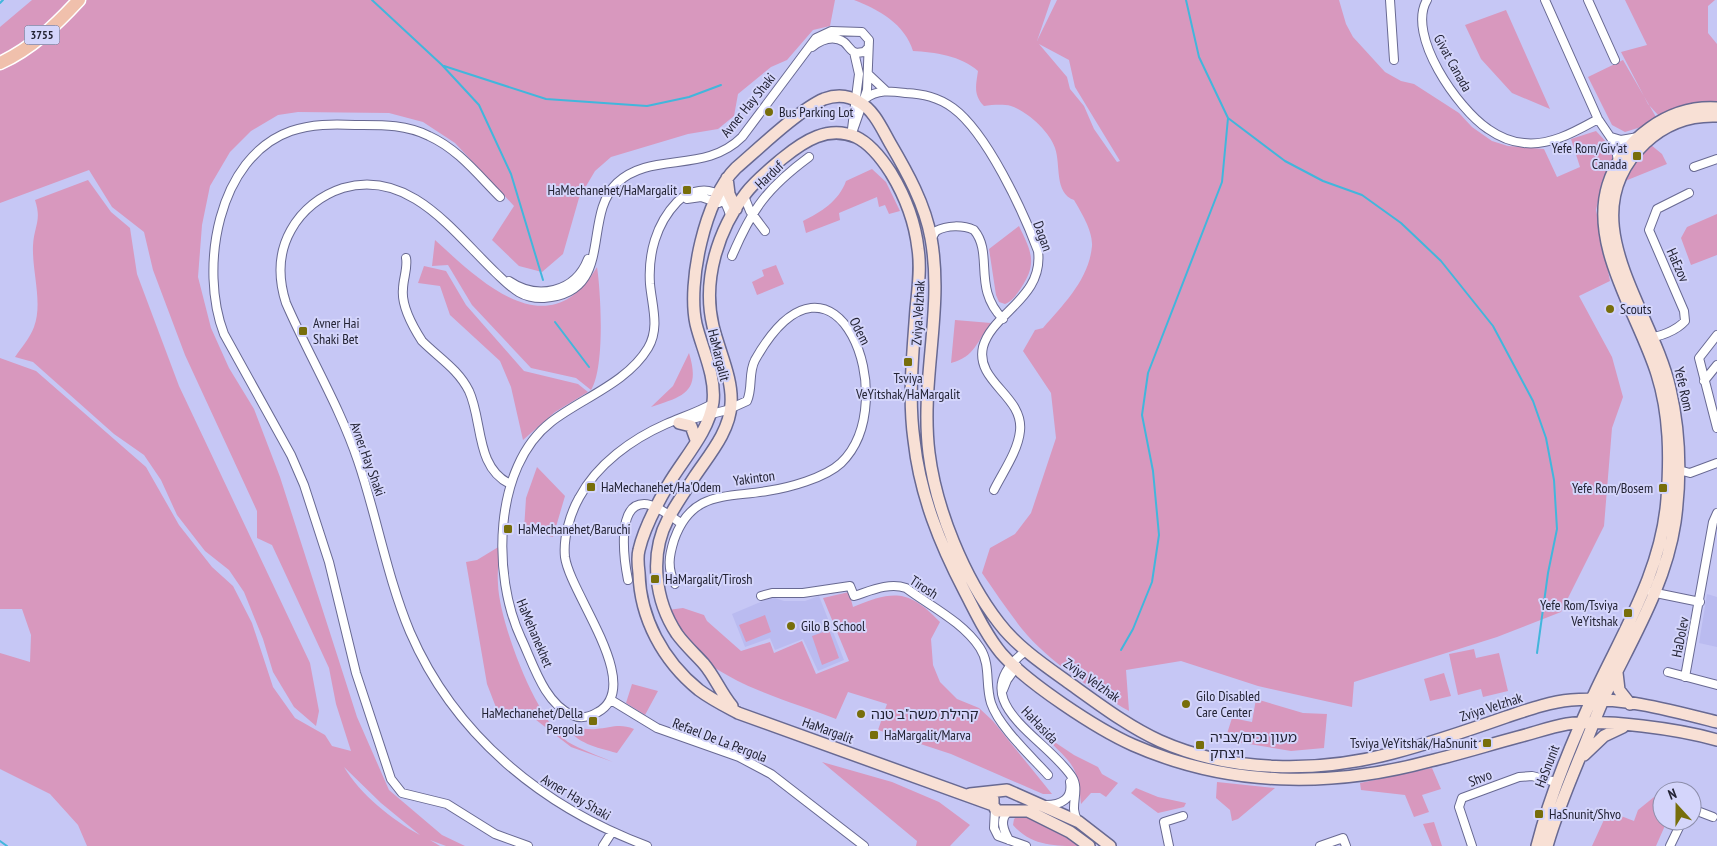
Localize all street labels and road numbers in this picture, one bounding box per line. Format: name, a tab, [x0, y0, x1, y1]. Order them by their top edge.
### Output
road number: 3755	[24, 26, 60, 44]
street label: Givat Canada	[1430, 31, 1476, 95]
street label: Avner Hay Shaki	[717, 69, 779, 141]
street label: Harduf	[751, 157, 787, 193]
street label: Dagan	[1029, 218, 1057, 254]
street label: HaEzov	[1663, 245, 1694, 285]
street label: Zviya VeIzhak	[907, 280, 929, 346]
street label: Odem	[845, 314, 875, 348]
street label: HaMargalit	[704, 327, 734, 383]
street label: Yefe Rom	[1670, 365, 1698, 413]
street label: Avner Hay Shaki	[346, 420, 390, 498]
street label: Yakinton	[732, 466, 776, 490]
street label: Tirosh	[906, 571, 942, 603]
street label: HaMehanekhet	[513, 596, 558, 670]
street label: HaDolev	[1667, 615, 1693, 659]
street label: Zviya VeIzhak	[1060, 654, 1124, 706]
street label: Zviya VeIzhak	[1457, 688, 1525, 726]
street label: HaHasida	[1018, 702, 1062, 748]
street label: HaMargalit	[800, 712, 856, 748]
street label: Refael De La Pergola	[670, 714, 770, 766]
street label: HaSnunit	[1531, 742, 1563, 790]
street label: Shvo	[1466, 765, 1494, 791]
street label: Avner Hay Shaki	[538, 770, 614, 824]

